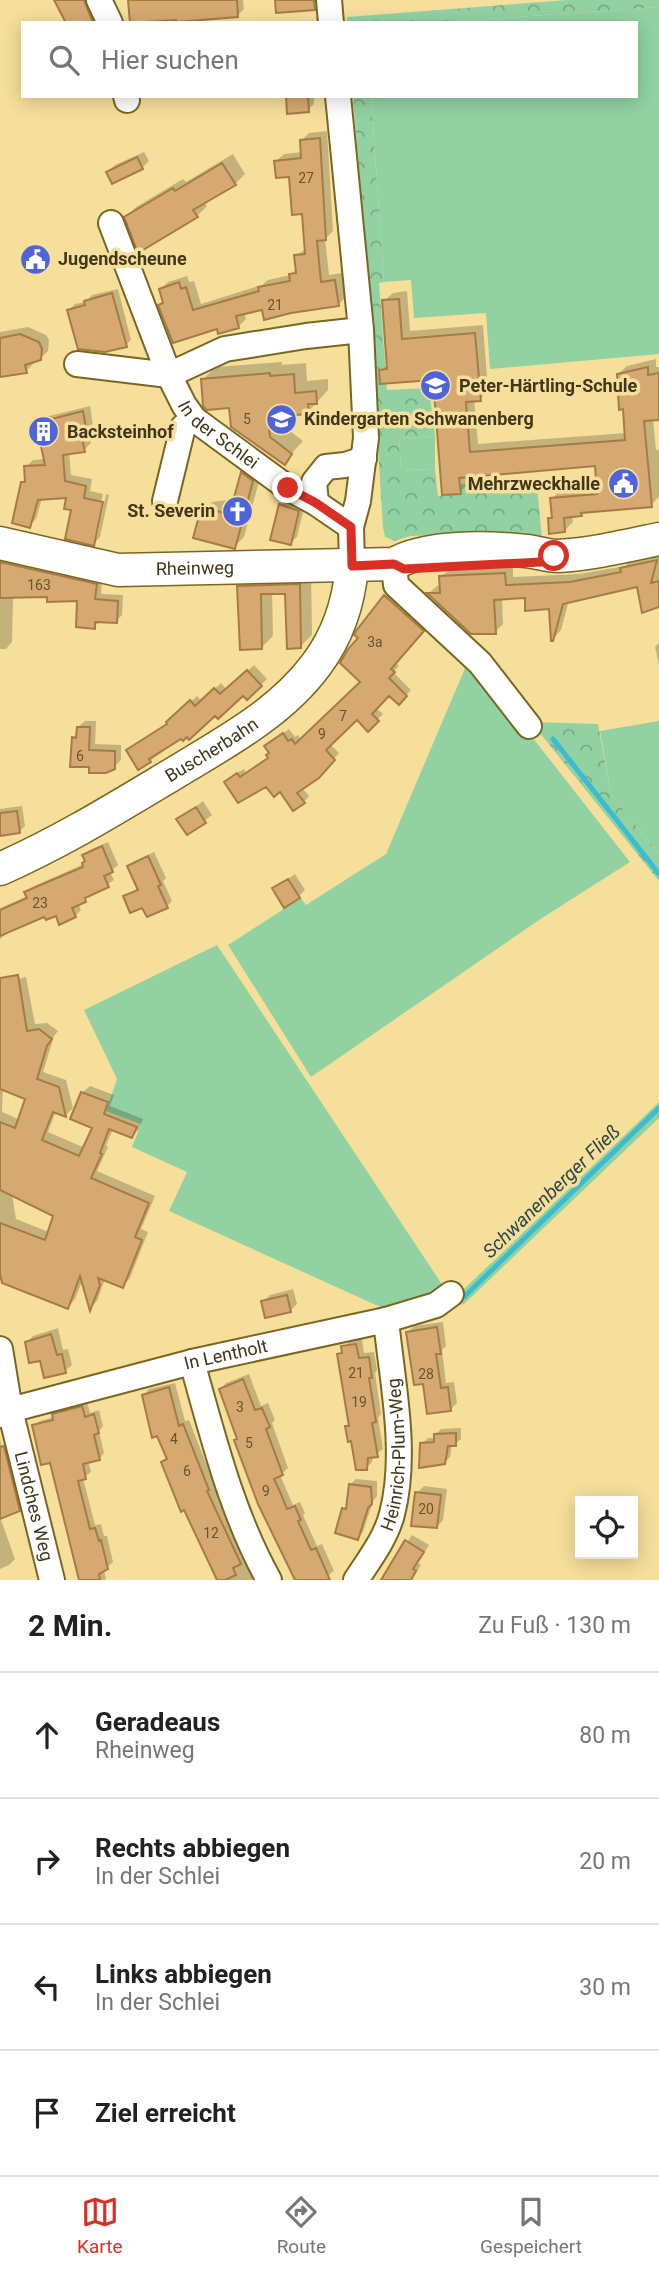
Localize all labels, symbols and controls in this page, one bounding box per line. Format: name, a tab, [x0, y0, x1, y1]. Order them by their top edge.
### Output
search box	[21, 21, 638, 98]
icon: search	[45, 41, 83, 79]
text: Hier suchen	[101, 45, 239, 75]
house number: 27	[298, 170, 314, 186]
public building icon: Jugendscheune	[18, 242, 52, 276]
place label: Jugendscheune	[58, 248, 187, 269]
house number: 21	[267, 297, 283, 313]
school or university icon: Peter-Härtling-Schule	[419, 369, 453, 403]
place label: Peter-Härtling-Schule	[459, 375, 638, 396]
street label: In der Schlei	[174, 397, 263, 473]
school or university icon: Kindergarten Schwanenberg	[264, 402, 298, 436]
place label: Kindergarten Schwanenberg	[304, 408, 534, 429]
house number: 5	[243, 411, 251, 427]
building icon: Backsteinhof	[27, 415, 61, 449]
place label: Backsteinhof	[67, 421, 174, 442]
public building icon: Mehrzweckhalle	[606, 467, 640, 501]
route end	[272, 472, 303, 503]
place label: Mehrzweckhalle	[468, 473, 600, 494]
church icon: St. Severin	[221, 494, 255, 528]
place label: St. Severin	[127, 500, 215, 521]
route start	[538, 540, 569, 571]
street label: Rheinweg	[156, 556, 234, 579]
house number: 163	[27, 577, 51, 593]
house number: 3a	[367, 634, 383, 650]
house number: 7	[339, 708, 347, 724]
street label: Buscherbahn	[161, 713, 262, 786]
house number: 9	[318, 726, 326, 742]
house number: 6	[76, 748, 84, 764]
house number: 23	[32, 895, 48, 911]
water label: Schwanenberger Fließ	[478, 1120, 625, 1263]
street label: In Lentholt	[182, 1335, 270, 1374]
house number: 21	[348, 1365, 364, 1381]
house number: 28	[418, 1366, 434, 1382]
street label: Heinrich-Plum-Weg	[376, 1377, 409, 1534]
house number: 19	[351, 1394, 367, 1410]
house number: 3	[236, 1399, 244, 1415]
house number: 4	[170, 1431, 178, 1447]
house number: 5	[245, 1435, 253, 1451]
street label: Lindches Weg	[11, 1449, 58, 1563]
house number: 6	[183, 1463, 191, 1479]
house number: 9	[262, 1483, 270, 1499]
map controls	[575, 1496, 638, 1559]
button: locate	[575, 1496, 638, 1559]
house number: 20	[418, 1501, 434, 1517]
house number: 12	[203, 1525, 219, 1541]
text: 2 Min.	[28, 1608, 112, 1643]
text: Zu Fuß · 130 m	[478, 1612, 631, 1639]
text: Geradeaus	[95, 1707, 220, 1737]
icon: ahead	[28, 1716, 66, 1754]
text: 80 m	[579, 1722, 631, 1749]
text: Rheinweg	[95, 1737, 195, 1764]
text: Rechts abbiegen	[95, 1833, 290, 1863]
icon: right	[28, 1842, 66, 1880]
text: 20 m	[579, 1848, 631, 1875]
text: In der Schlei	[95, 1863, 220, 1890]
text: Links abbiegen	[95, 1959, 272, 1989]
icon: left	[28, 1968, 66, 2006]
text: 30 m	[579, 1974, 631, 2001]
text: In der Schlei	[95, 1989, 220, 2016]
icon: arrive	[28, 2094, 66, 2132]
text: Ziel erreicht	[95, 2098, 236, 2128]
tab: Karte	[77, 2193, 123, 2258]
tab: Route	[277, 2193, 326, 2258]
tab: Gespeichert	[480, 2193, 582, 2258]

